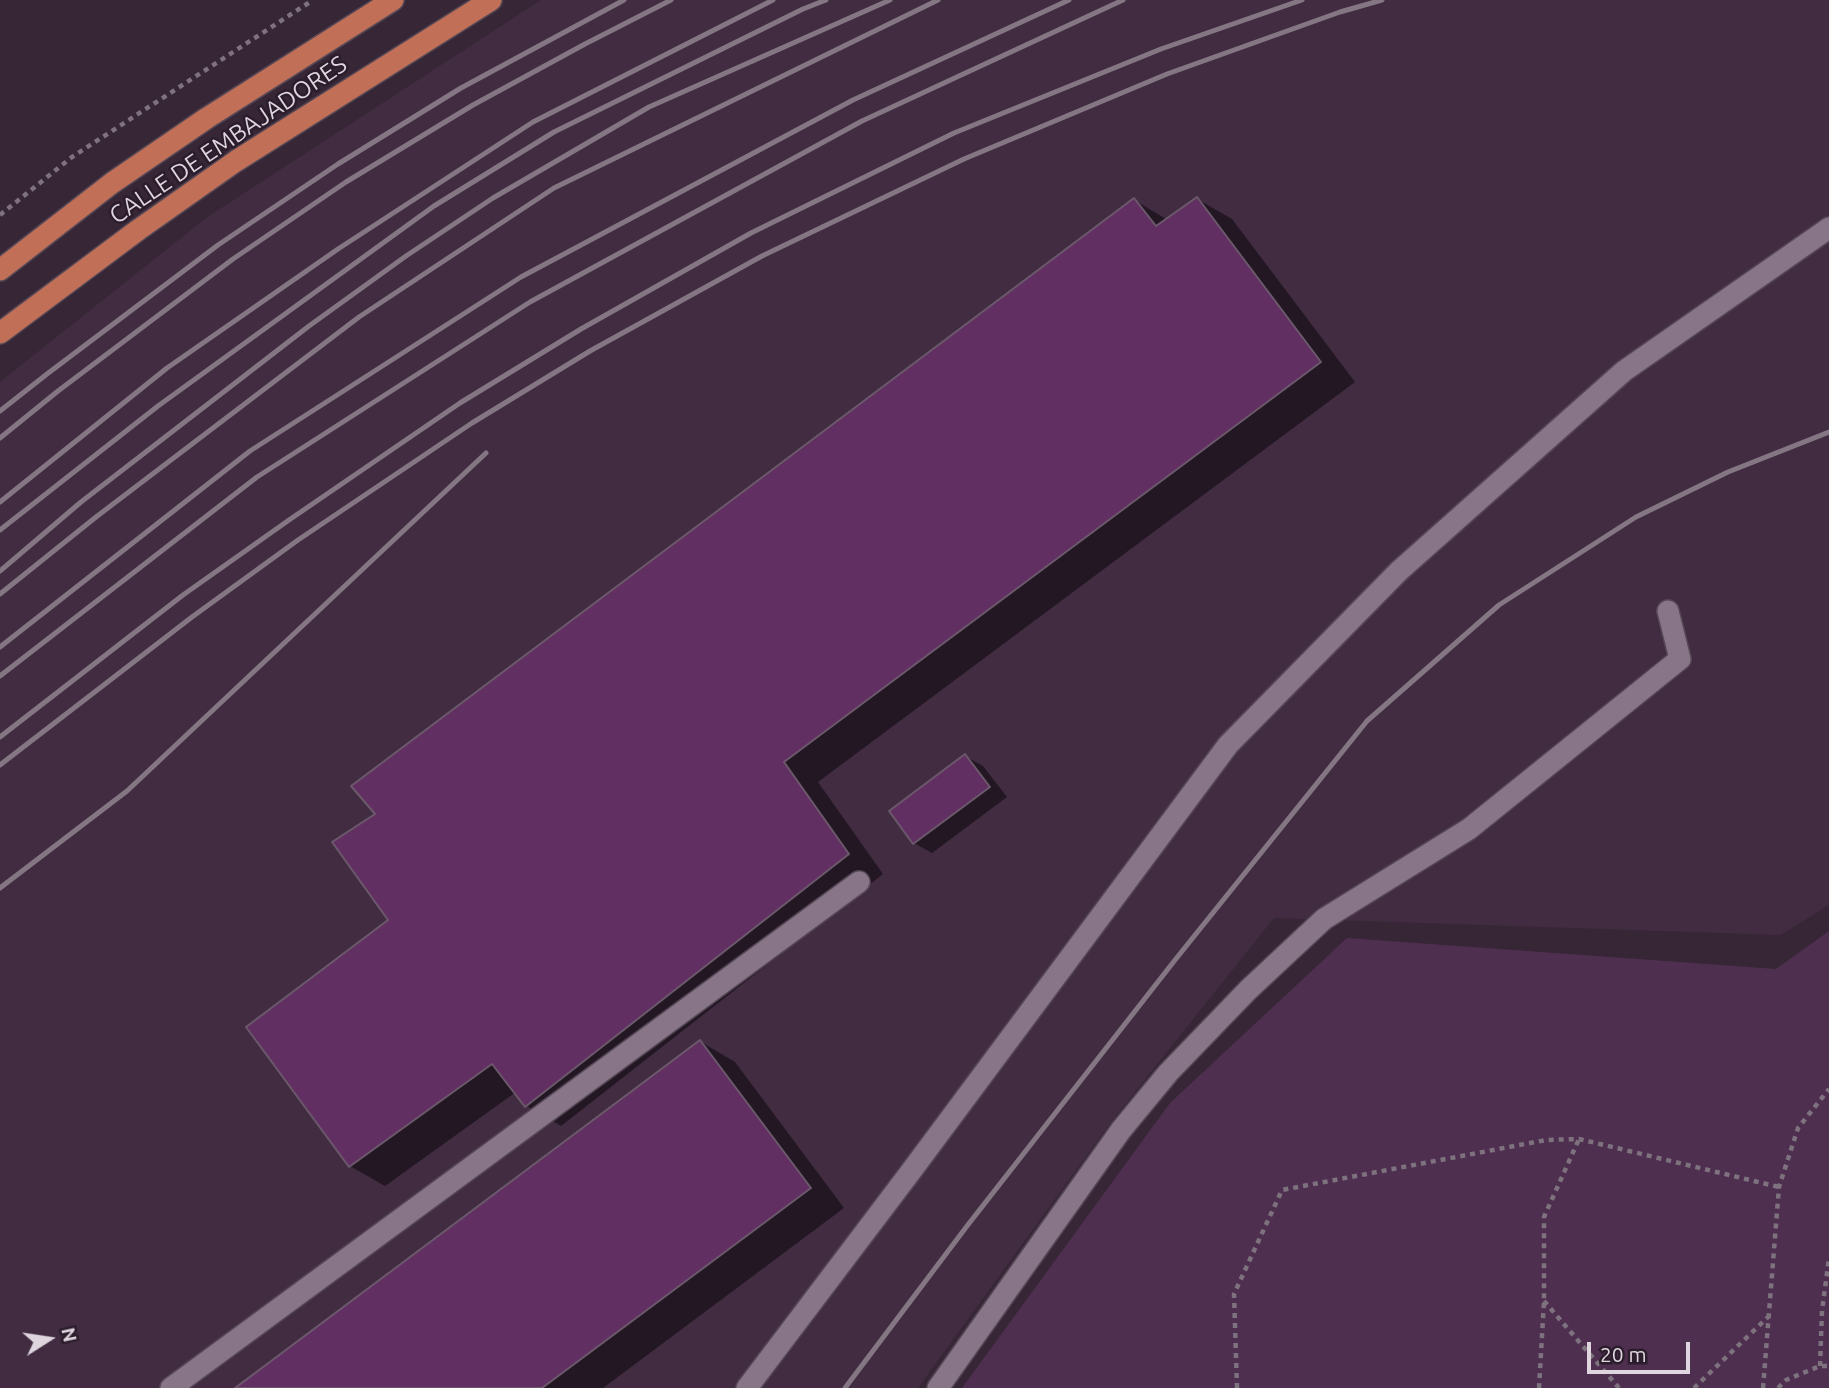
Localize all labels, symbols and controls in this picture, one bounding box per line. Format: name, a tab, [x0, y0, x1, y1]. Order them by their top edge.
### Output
street label: CALLE DE EMBAJADORES	[104, 50, 352, 230]
north arrow	[14, 1304, 84, 1374]
text: N	[57, 1325, 82, 1344]
scale bar	[1591, 1328, 1694, 1372]
text: 20 m	[1600, 1342, 1647, 1366]

